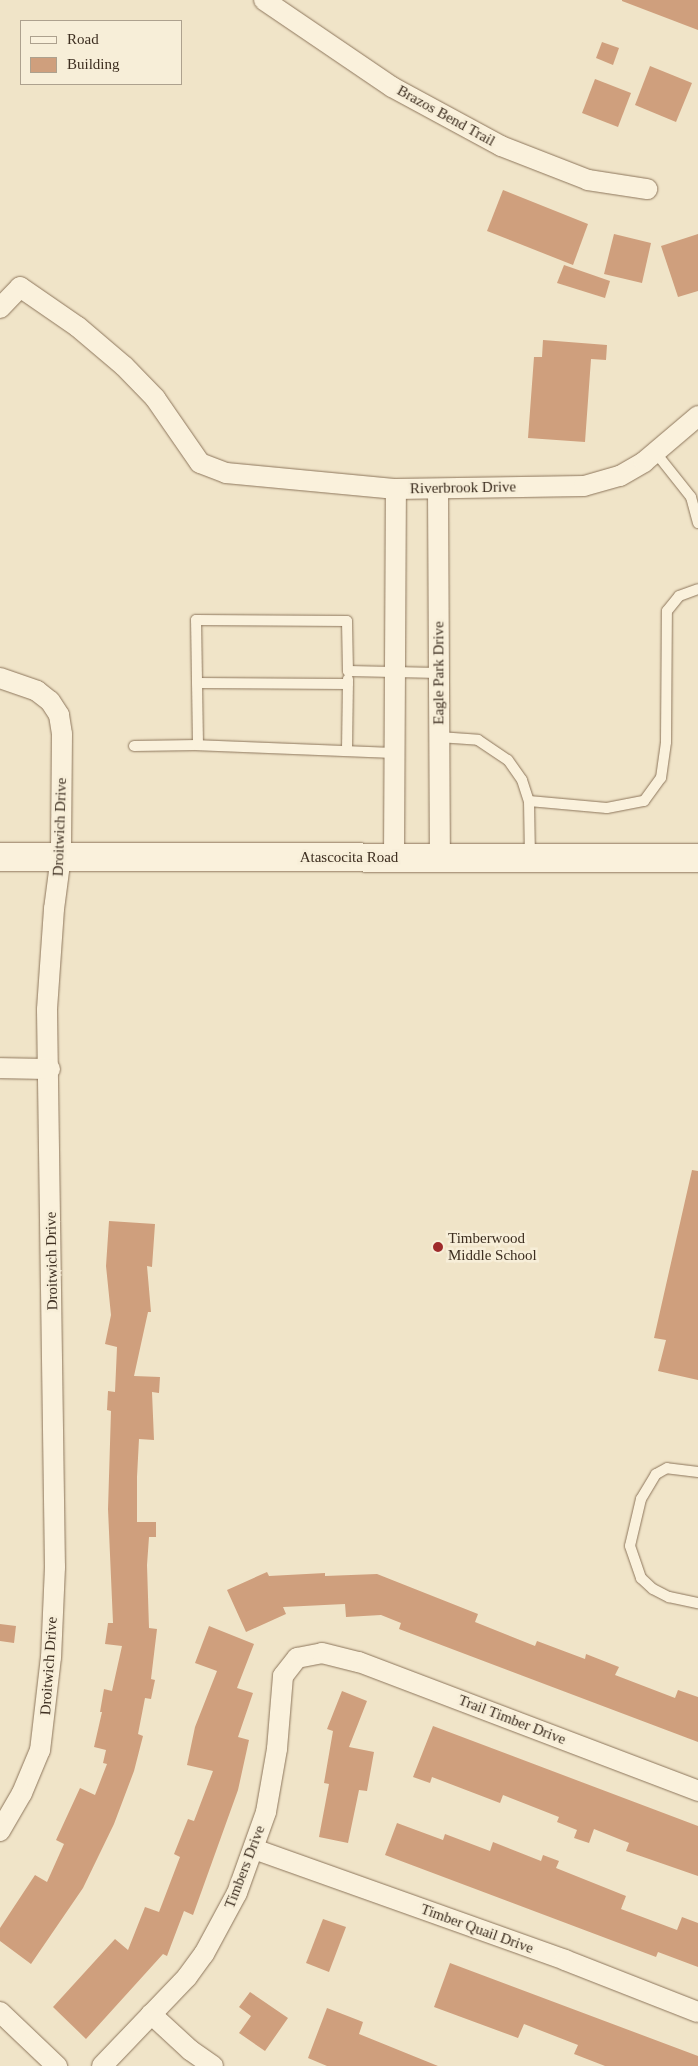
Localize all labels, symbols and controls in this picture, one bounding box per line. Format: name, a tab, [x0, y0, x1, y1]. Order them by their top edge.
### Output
legend	[20, 20, 182, 85]
text: Road	[67, 31, 99, 47]
text: Building	[67, 56, 120, 72]
street label: Brazos Bend Trail	[394, 82, 498, 150]
street label: Riverbrook Drive	[410, 478, 516, 498]
street label: Eagle Park Drive	[430, 621, 448, 725]
street label: Droitwich Drive	[49, 777, 71, 877]
street label: Atascocita Road	[300, 849, 398, 867]
street label: Droitwich Drive	[42, 1211, 62, 1311]
place label: Timberwood Middle School	[448, 1229, 537, 1264]
marker: Timberwood Middle School	[432, 1241, 444, 1253]
street label: Droitwich Drive	[37, 1616, 61, 1716]
street label: Trail Timber Drive	[456, 1691, 568, 1749]
street label: Timbers Drive	[221, 1823, 269, 1911]
street label: Timber Quail Drive	[418, 1900, 536, 1958]

